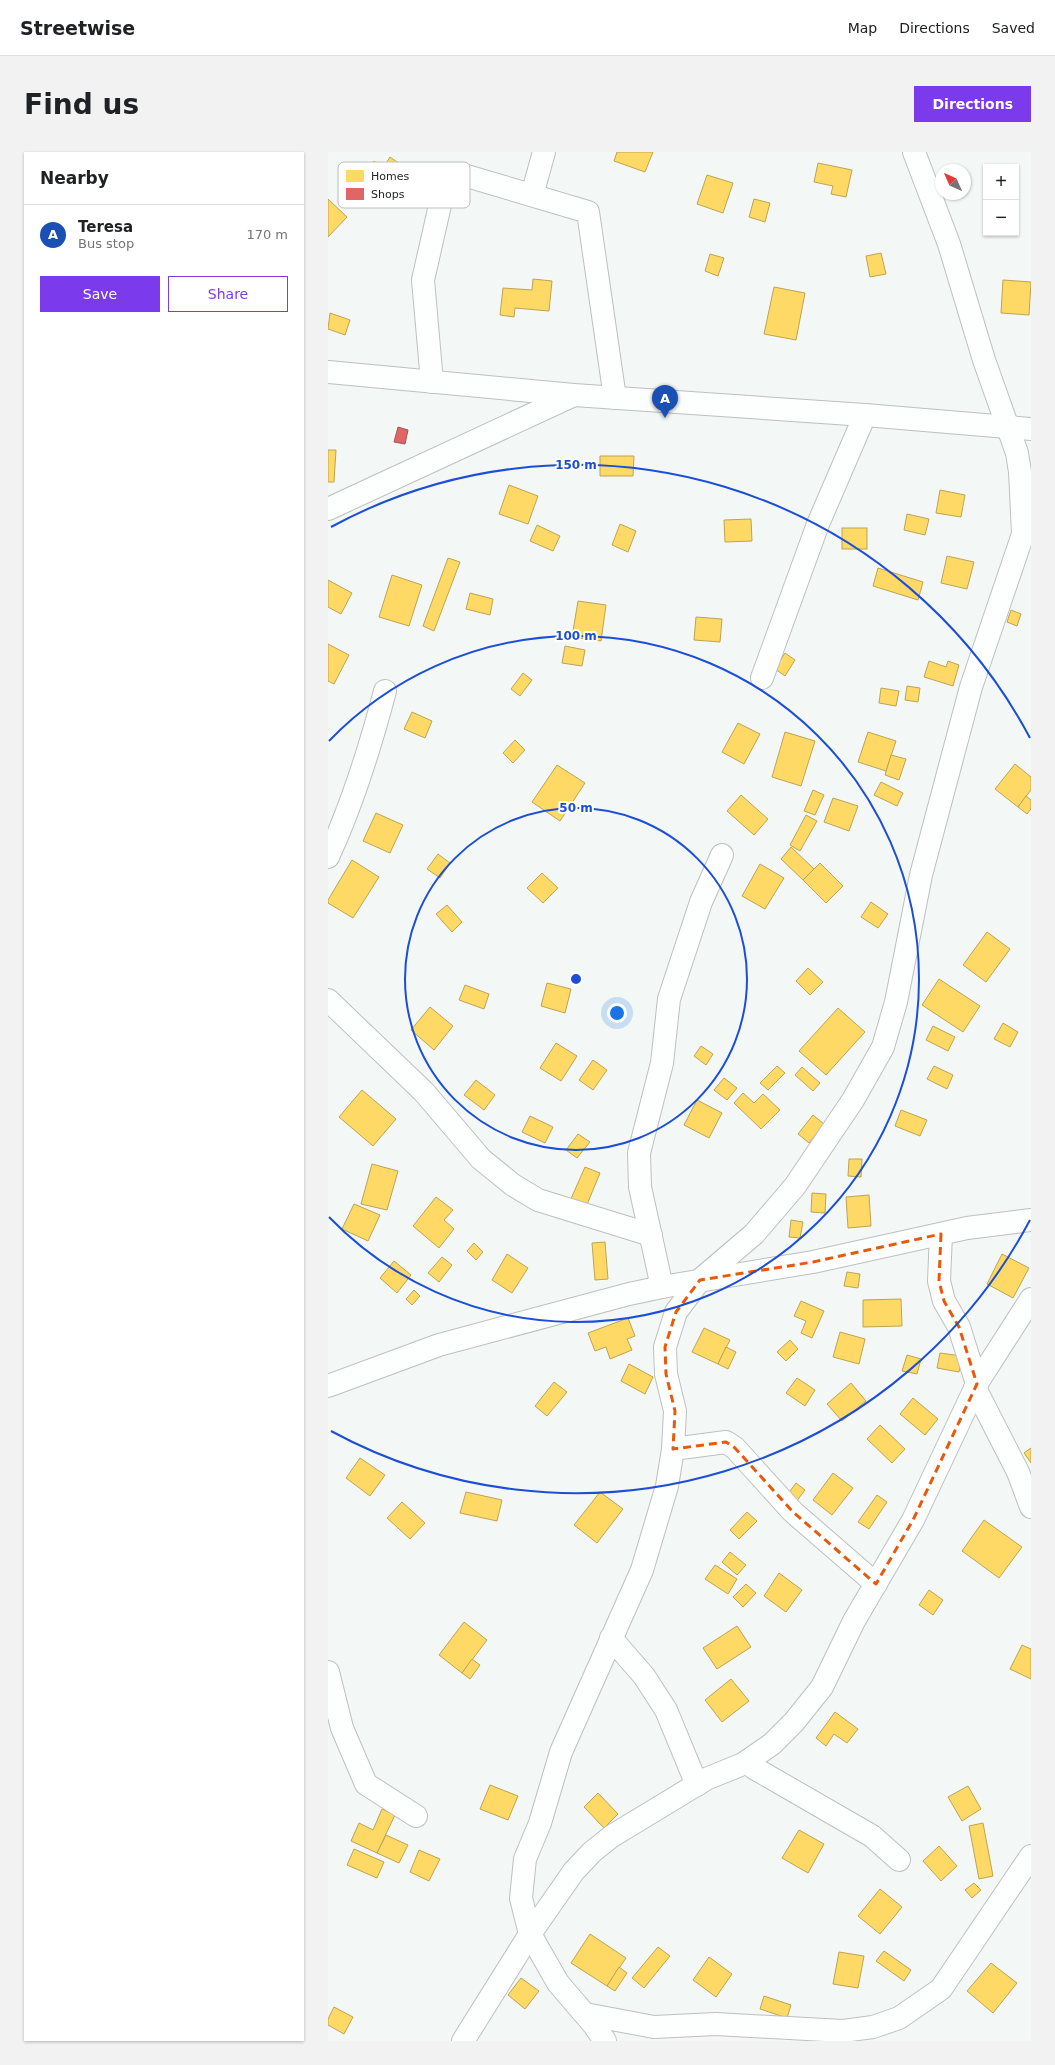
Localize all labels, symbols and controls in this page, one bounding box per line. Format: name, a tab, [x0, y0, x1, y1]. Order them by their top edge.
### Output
text: Streetwise	[20, 17, 135, 39]
text: Map	[848, 20, 877, 36]
text: Directions	[899, 20, 970, 36]
text: Saved	[992, 20, 1035, 36]
button: Directions	[914, 86, 1031, 122]
text: Find us	[24, 88, 139, 121]
legend	[338, 162, 470, 208]
north arrow	[935, 164, 971, 200]
map controls	[983, 164, 1019, 236]
button: +	[983, 164, 1019, 200]
text: Nearby	[40, 168, 109, 188]
text: Homes	[371, 170, 409, 183]
text: Shops	[371, 188, 405, 201]
button: −	[983, 200, 1019, 236]
text: Teresa	[78, 218, 133, 236]
text: A	[48, 227, 58, 242]
text: 170 m	[246, 227, 288, 242]
text: Bus stop	[78, 236, 134, 251]
button: Save	[40, 276, 160, 312]
button: Share	[168, 276, 288, 312]
pin: A	[652, 385, 678, 418]
text: 150 m	[555, 458, 597, 472]
text: 100 m	[555, 629, 597, 643]
text: 50 m	[559, 801, 593, 815]
centre of rings	[569, 972, 583, 986]
your location	[607, 1003, 627, 1023]

